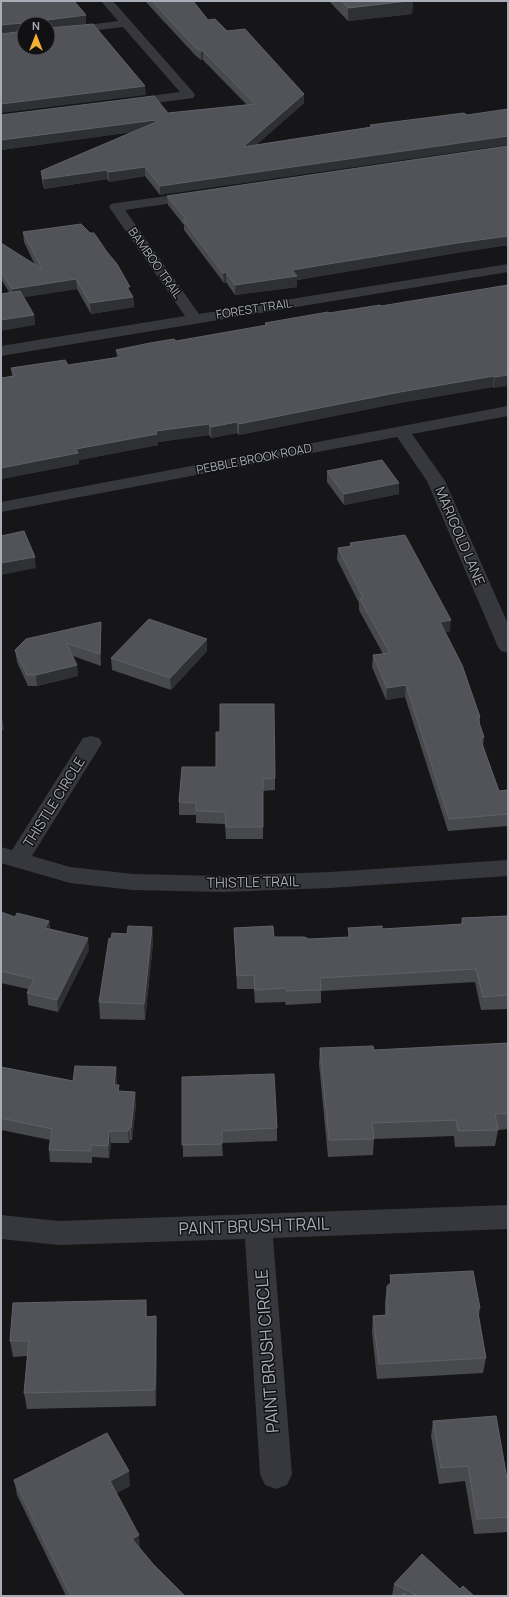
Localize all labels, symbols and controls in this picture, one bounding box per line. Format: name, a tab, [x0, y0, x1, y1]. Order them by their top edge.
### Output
north arrow	[16, 16, 56, 56]
text: N	[32, 18, 40, 33]
street label: BAMBOO TRAIL	[125, 224, 186, 302]
street label: FOREST TRAIL	[215, 294, 293, 323]
street label: PEBBLE BROOK ROAD	[195, 439, 313, 478]
street label: MARIGOLD LANE	[431, 483, 490, 588]
street label: THISTLE CIRCLE	[18, 753, 89, 851]
street label: THISTLE TRAIL	[207, 871, 299, 892]
street label: PAINT BRUSH TRAIL	[178, 1211, 330, 1240]
street label: PAINT BRUSH CIRCLE	[249, 1268, 284, 1434]

